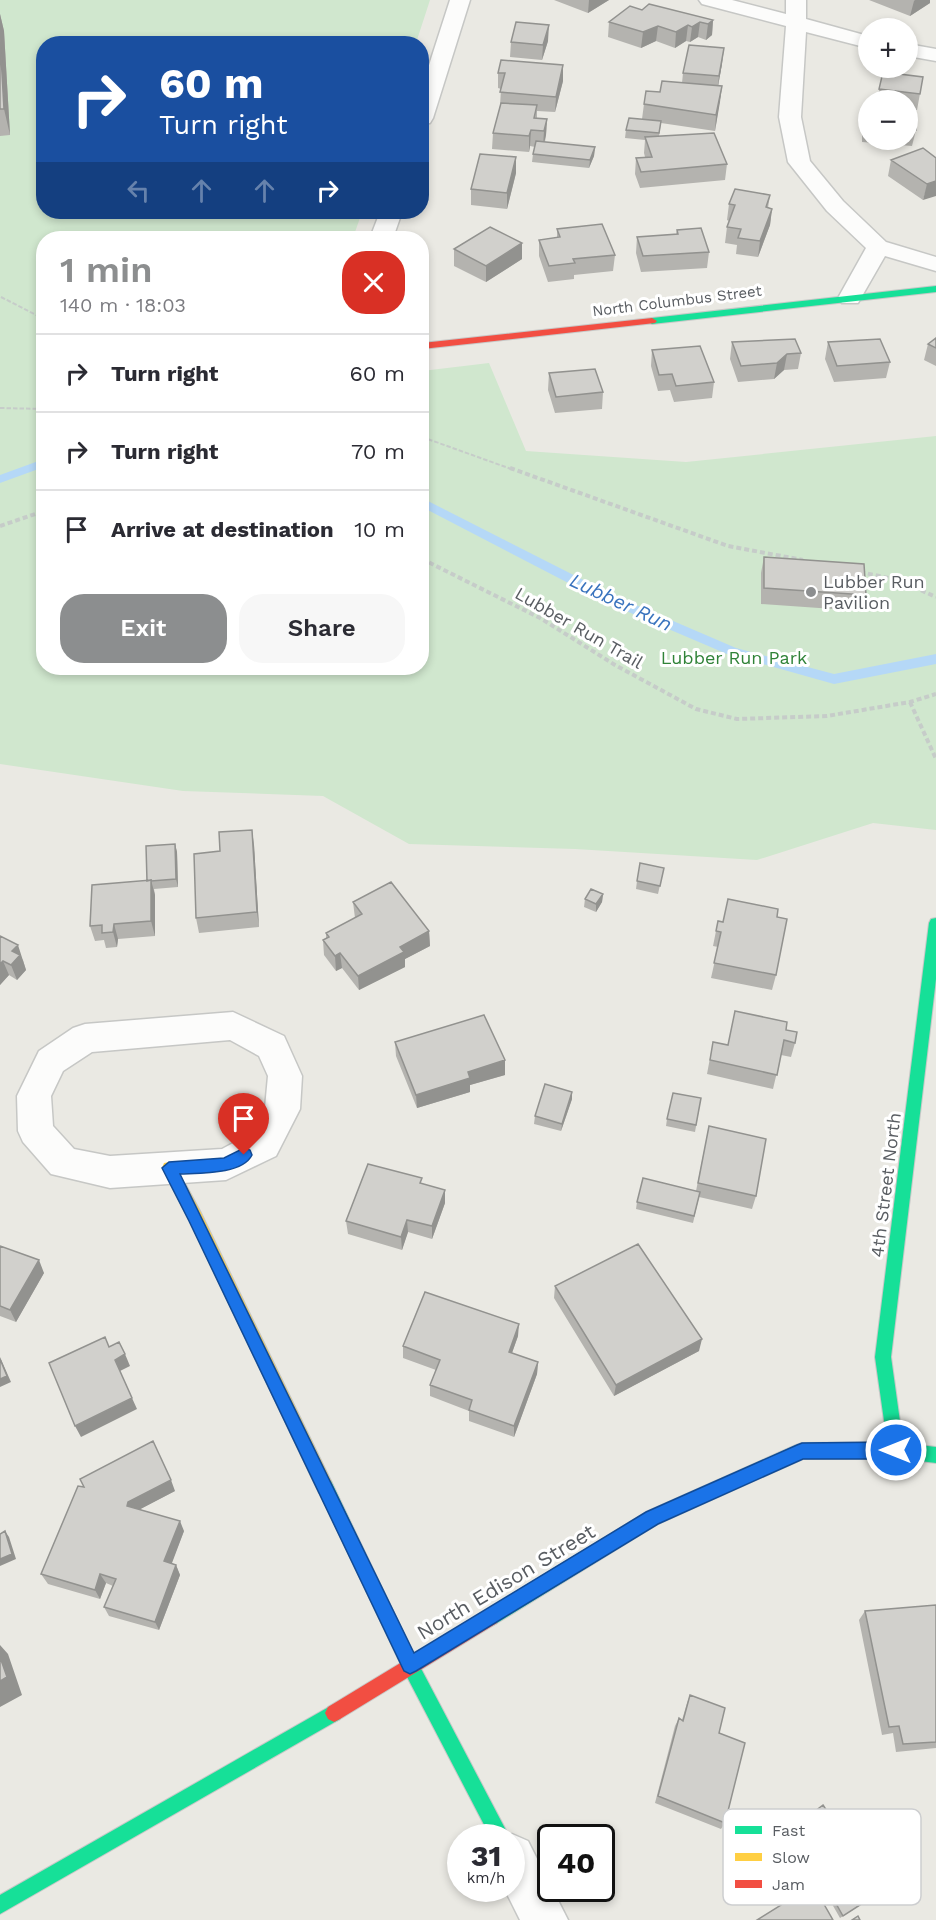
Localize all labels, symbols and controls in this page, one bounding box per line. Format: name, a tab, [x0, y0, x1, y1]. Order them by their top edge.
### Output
map controls	[858, 18, 918, 150]
button: +	[858, 18, 918, 78]
text: 60 m	[159, 59, 263, 108]
icon: right	[60, 60, 138, 138]
button: −	[858, 90, 918, 150]
text: Turn right	[159, 109, 288, 141]
icon: left	[122, 174, 155, 207]
icon: ahead	[185, 174, 218, 207]
icon: ahead	[248, 174, 281, 207]
icon: right	[311, 174, 344, 207]
text: 1 min	[60, 249, 152, 291]
button: close	[342, 251, 405, 314]
street label: North Columbus Street	[591, 282, 763, 320]
text: 140 m · 18:03	[60, 293, 186, 317]
icon: right	[60, 357, 93, 390]
text: Turn right	[111, 361, 218, 386]
text: 60 m	[349, 361, 405, 386]
icon: right	[60, 435, 93, 468]
text: Turn right	[111, 439, 218, 464]
text: 70 m	[351, 439, 405, 464]
icon: arrive	[60, 513, 93, 546]
text: Arrive at destination	[111, 517, 334, 542]
text: 10 m	[354, 517, 405, 542]
water label: Lubber Run	[566, 568, 676, 636]
place label: Lubber Run Pavilion	[823, 571, 925, 613]
street label: Lubber Run Trail	[511, 582, 648, 673]
marker: Lubber Run Pavilion	[804, 585, 818, 599]
button: Exit	[60, 594, 227, 663]
button: Share	[239, 594, 405, 663]
park label: Lubber Run Park	[661, 647, 807, 668]
pin	[218, 1093, 269, 1155]
icon: arrive	[227, 1102, 260, 1135]
street label: 4th Street North	[866, 1111, 905, 1258]
position arrow	[864, 1418, 928, 1482]
street label: North Edison Street	[412, 1518, 600, 1645]
legend	[723, 1809, 921, 1905]
text: Fast	[772, 1821, 805, 1840]
speed limit sign: 40	[537, 1824, 615, 1902]
text: 31	[471, 1838, 501, 1873]
text: Slow	[772, 1848, 810, 1867]
text: km/h	[467, 1869, 505, 1887]
text: Jam	[772, 1875, 805, 1894]

